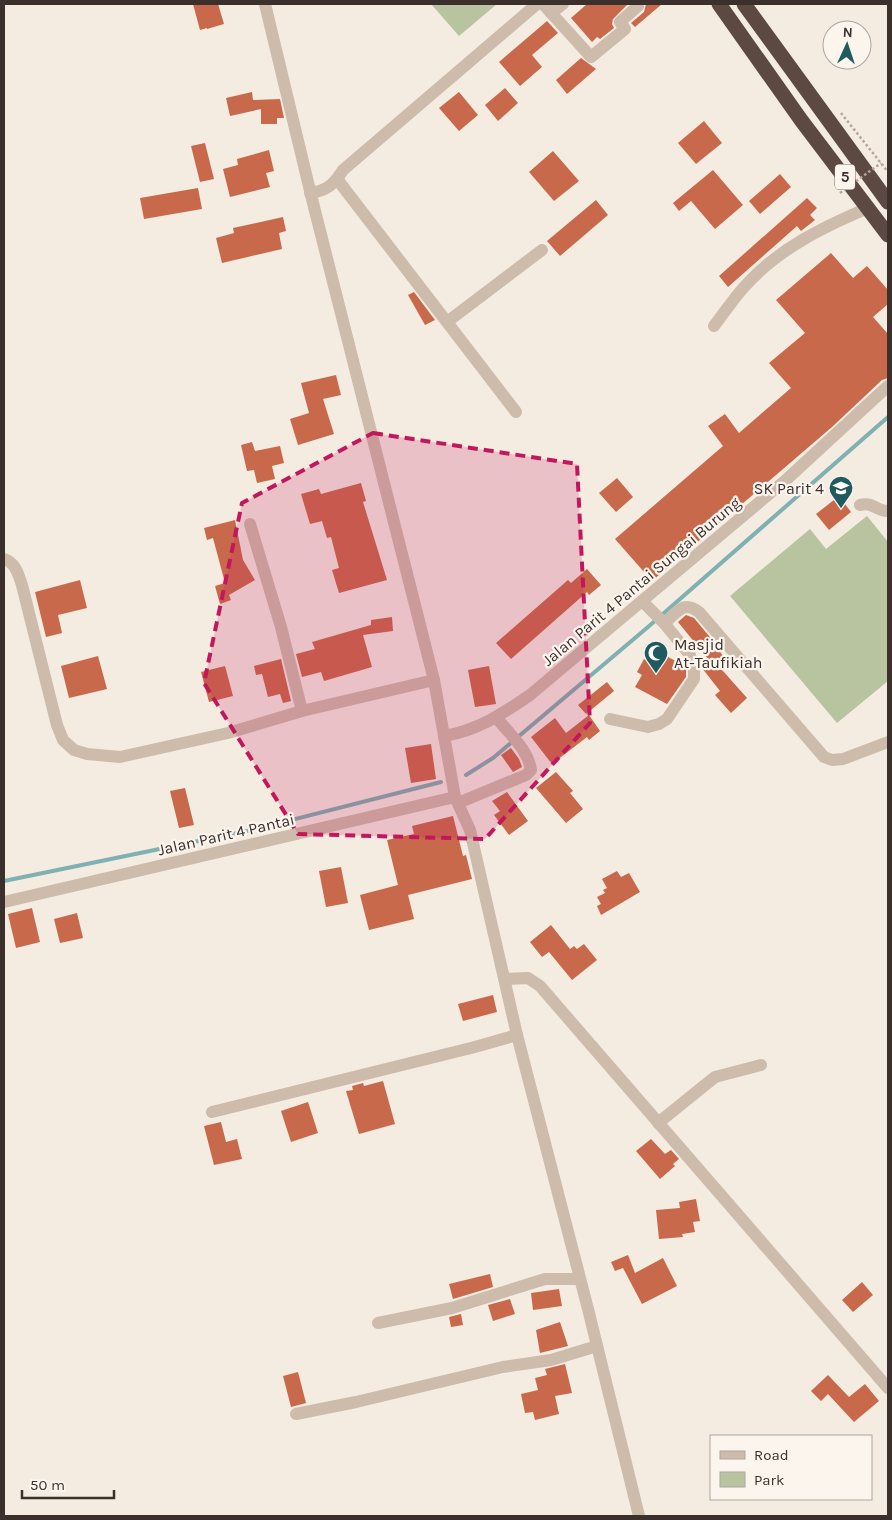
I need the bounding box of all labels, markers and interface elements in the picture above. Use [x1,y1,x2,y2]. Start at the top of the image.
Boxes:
north arrow [822,20,872,70]
text: N [842,24,853,41]
road number: 5 [835,164,855,190]
school or university icon: SK Parit 4 [828,475,854,509]
place label: SK Parit 4 [754,479,824,498]
street label: Jalan Parit 4 Pantai Sungai Burung [538,493,744,670]
place label: Masjid At-Taufikiah [674,635,762,672]
mosque icon: Masjid At-Taufikiah [643,640,669,674]
street label: Jalan Parit 4 Pantai [156,810,296,859]
legend [710,1435,872,1500]
text: Road [754,1446,789,1464]
scale bar [22,1468,115,1500]
text: Park [754,1471,784,1489]
text: 50 m [30,1476,65,1494]

